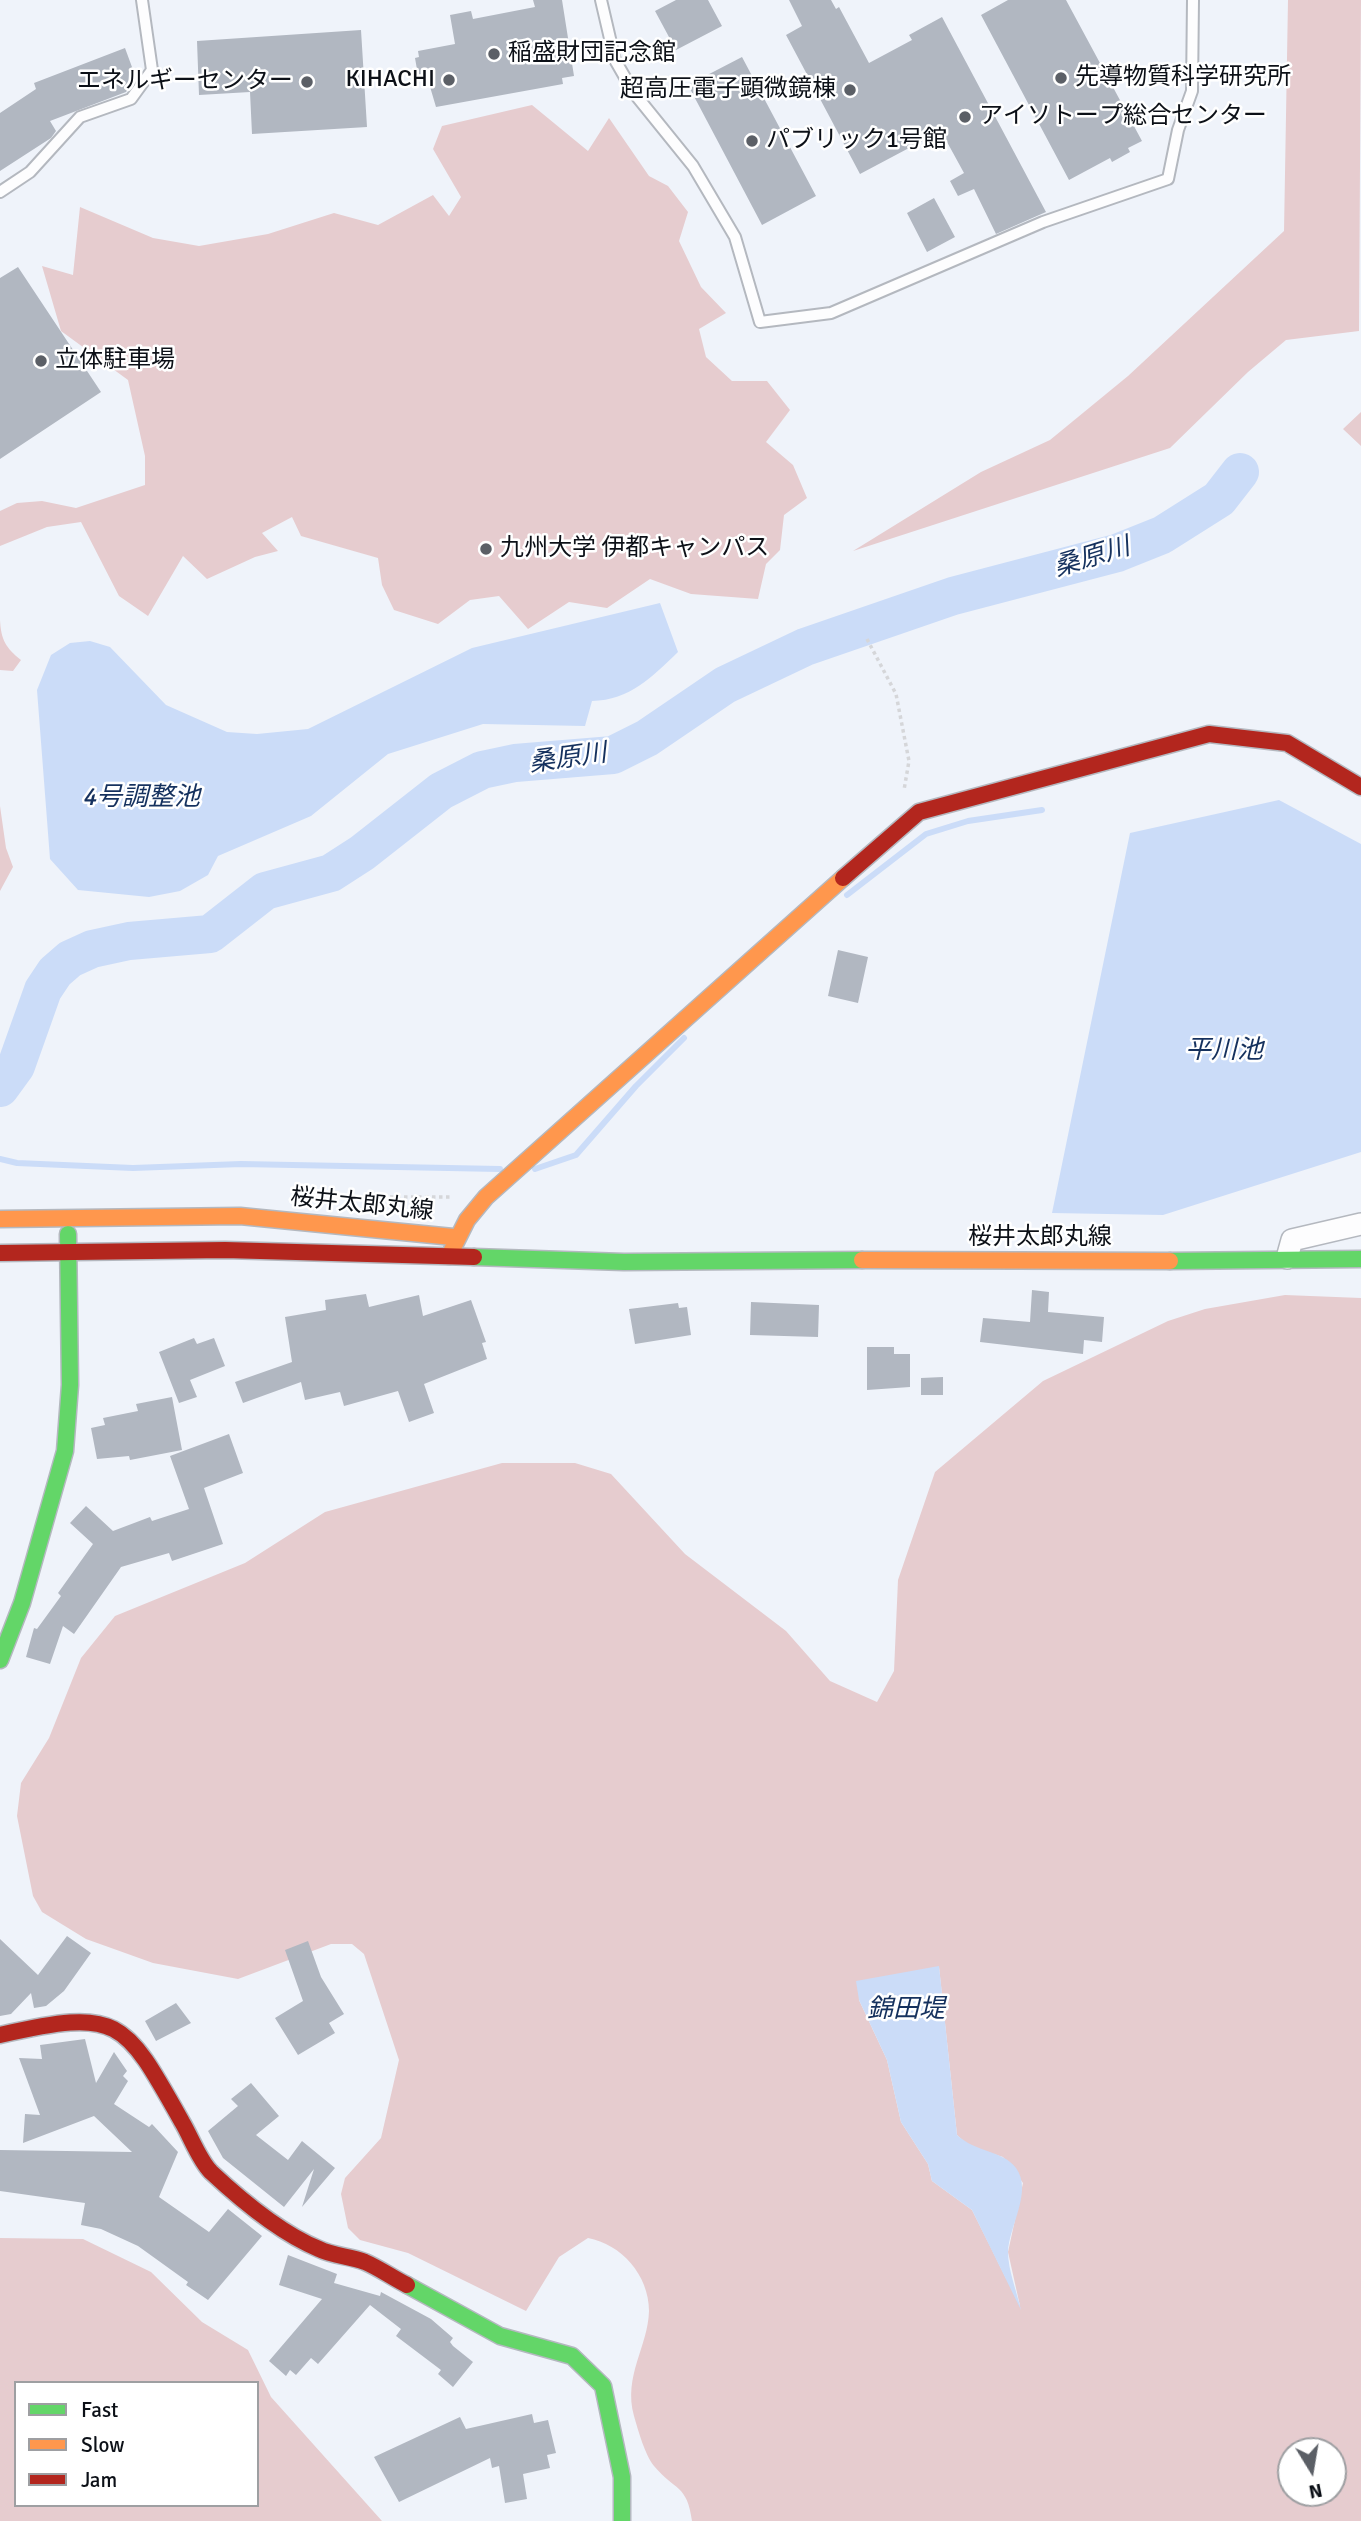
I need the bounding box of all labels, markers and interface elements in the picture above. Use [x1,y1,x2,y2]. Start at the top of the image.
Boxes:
place label: 稲盛財団記念館 [508,40,676,68]
marker: 稲盛財団記念館 [486,46,502,62]
place label: 先導物質科学研究所 [1075,64,1291,92]
place label: KIHACHI [345,66,435,94]
place label: エネルギーセンター [77,68,293,96]
marker: 先導物質科学研究所 [1053,70,1069,86]
marker: KIHACHI [441,72,457,88]
marker: エネルギーセンター [299,74,315,90]
place label: 超高圧電子顕微鏡棟 [620,76,836,104]
marker: 超高圧電子顕微鏡棟 [842,82,858,98]
place label: アイソトープ総合センター [979,103,1267,131]
marker: アイソトープ総合センター [957,109,973,125]
place label: パブリック1号館 [766,127,947,155]
marker: パブリック1号館 [744,133,760,149]
place label: 立体駐車場 [55,347,175,375]
marker: 立体駐車場 [33,353,49,369]
water label: 桑原川 [1050,532,1134,584]
place label: 九州大学 伊都キャンパス [500,535,769,563]
marker: 九州大学 伊都キャンパス [478,541,494,557]
water label: 桑原川 [527,738,609,780]
water label: 4号調整池 [82,782,200,814]
water label: 平川池 [1185,1035,1263,1067]
street label: 桜井太郎丸線 [289,1183,435,1227]
street label: 桜井太郎丸線 [968,1224,1112,1252]
water label: 錦田堤 [867,1994,945,2026]
legend [14,2381,259,2507]
text: Fast [81,2397,118,2423]
text: Slow [81,2432,125,2458]
north arrow [1277,2437,1347,2507]
text: Jam [81,2467,117,2493]
text: N [1307,2478,1324,2504]

